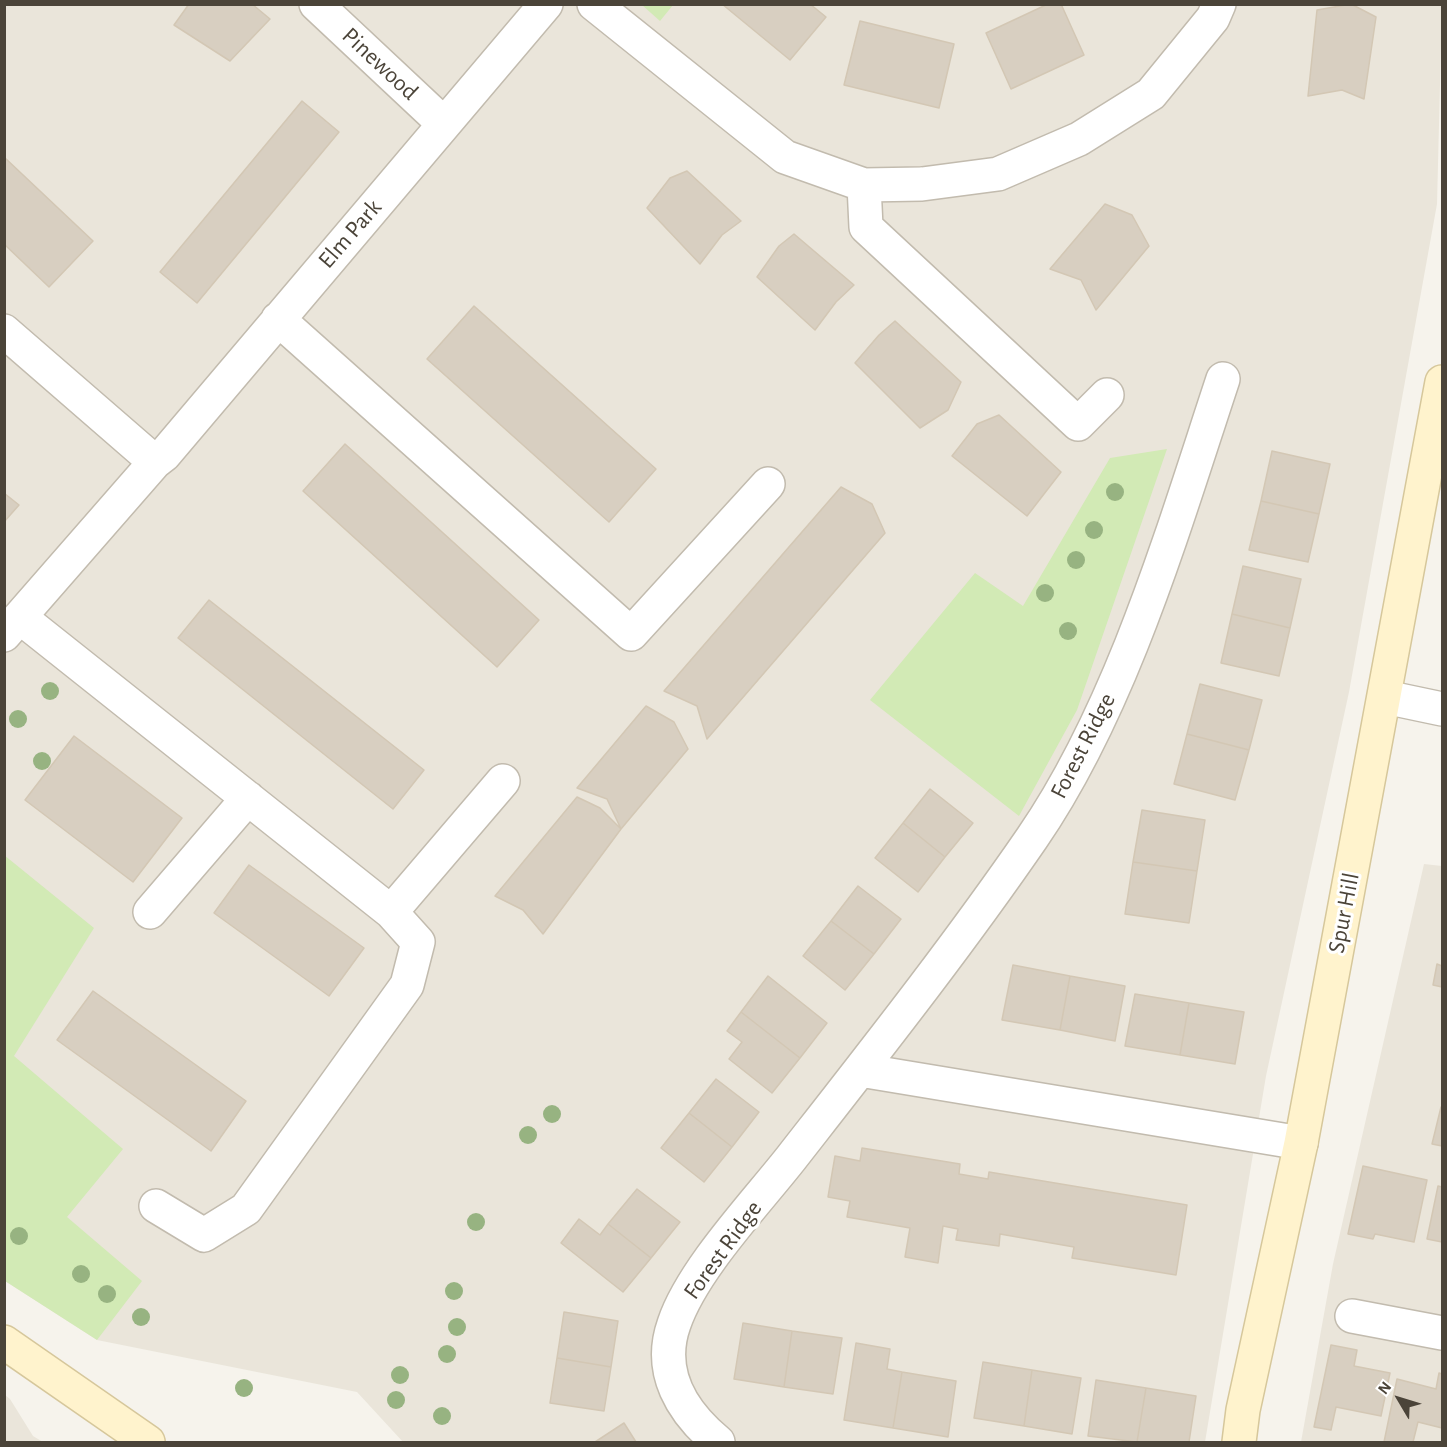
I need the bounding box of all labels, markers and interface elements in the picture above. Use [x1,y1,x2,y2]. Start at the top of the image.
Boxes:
street label: Pinewood [336,22,424,106]
street label: Elm Park [312,194,388,274]
street label: Forest Ridge [1044,688,1122,804]
street label: Spur Hill [1322,870,1366,956]
street label: Forest Ridge [678,1195,768,1305]
north arrow [1369,1369,1429,1429]
text: N [1375,1379,1395,1397]

